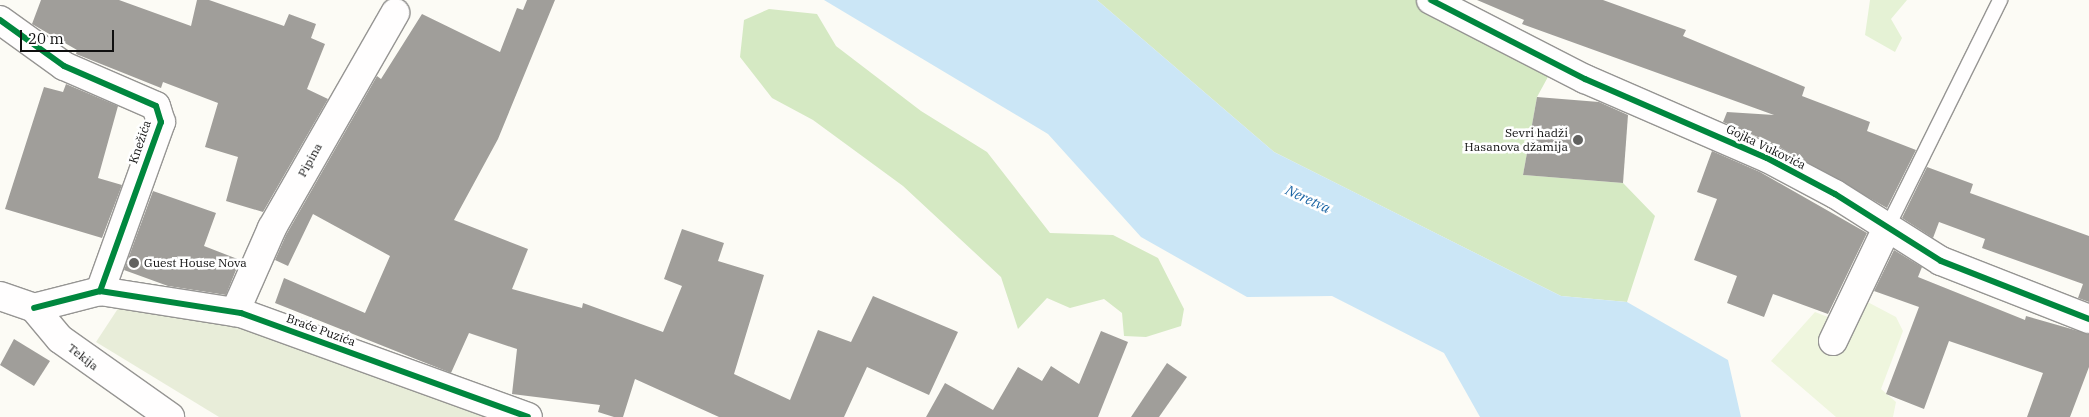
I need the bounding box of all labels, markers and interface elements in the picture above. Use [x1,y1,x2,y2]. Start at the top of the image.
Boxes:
scale bar [22,20,116,52]
text: 20 m [28,29,64,48]
street label: Knežića [126,118,154,166]
street label: Gojka Vukovića [1724,121,1808,173]
place label: Sevri hadži Hasanova džamija [1464,126,1568,154]
marker: Sevri hadži Hasanova džamija [1572,134,1584,146]
street label: Pipina [295,140,325,180]
water label: Neretva [1283,181,1333,217]
place label: Guest House Nova [144,256,247,270]
marker: Guest House Nova [128,257,140,269]
street label: Braće Puzića [284,311,358,349]
street label: Tekija [65,341,101,373]

